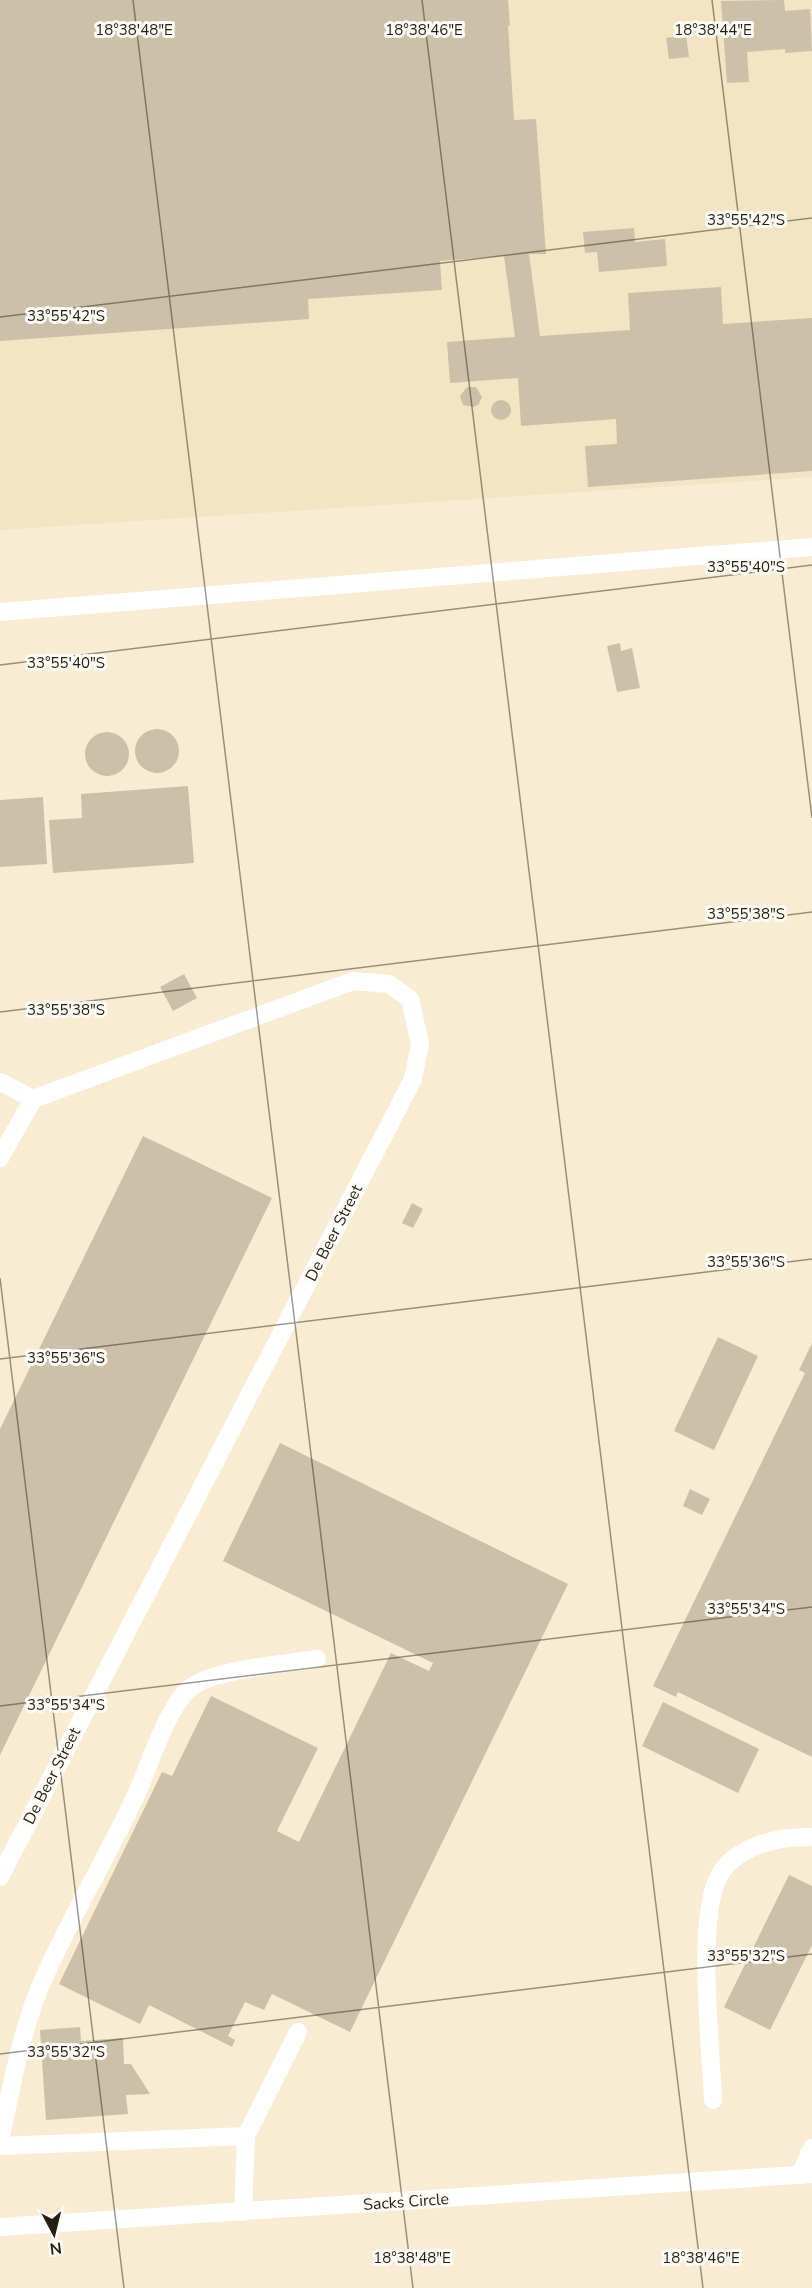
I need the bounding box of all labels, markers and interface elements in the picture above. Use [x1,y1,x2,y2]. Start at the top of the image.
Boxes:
text: 18°38'48"E [95,20,173,40]
text: 18°38'46"E [385,20,463,40]
text: 18°38'44"E [674,20,752,40]
text: 33°55'42"S [707,210,785,230]
text: 33°55'42"S [27,306,105,326]
text: 33°55'40"S [707,557,785,577]
text: 33°55'40"S [27,653,105,673]
text: 33°55'38"S [707,904,785,924]
text: 33°55'38"S [27,1000,105,1020]
street label: De Beer Street [300,1181,368,1285]
text: 33°55'36"S [707,1252,785,1272]
text: 33°55'36"S [27,1348,105,1368]
text: 33°55'34"S [707,1599,785,1619]
text: 33°55'34"S [27,1695,105,1715]
street label: De Beer Street [18,1724,86,1828]
text: 33°55'32"S [707,1946,785,1966]
text: 33°55'32"S [27,2042,105,2062]
street label: Sacks Circle [362,2188,450,2216]
north arrow [24,2204,84,2264]
text: N [48,2236,63,2260]
text: 18°38'48"E [373,2248,451,2268]
text: 18°38'46"E [662,2248,740,2268]

